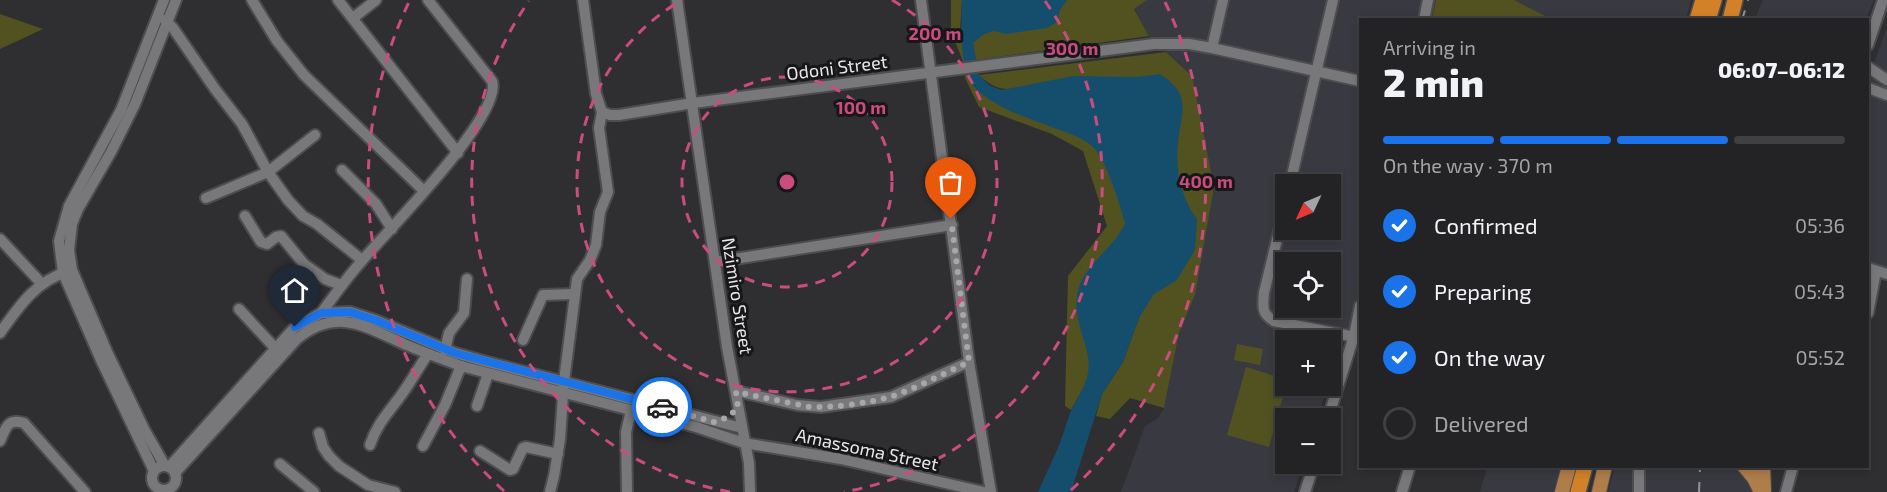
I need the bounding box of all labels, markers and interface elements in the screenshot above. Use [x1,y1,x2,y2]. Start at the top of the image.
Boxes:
text: 200 m [909,22,961,44]
text: Arriving in [1383,35,1476,59]
text: 300 m [1046,37,1098,59]
street label: Odoni Street [785,50,889,84]
text: 06:07–06:12 [1718,56,1845,82]
text: 2 min [1383,58,1484,105]
text: 100 m [836,96,886,118]
text: On the way · 370 m [1383,153,1553,177]
pin [925,157,976,219]
icon: bag [934,166,967,199]
text: 400 m [1179,170,1233,192]
centre of rings [777,172,797,192]
north arrow [1275,174,1341,240]
map controls [1275,174,1341,474]
icon: check [1383,209,1416,242]
text: Confirmed [1434,212,1538,238]
text: 05:36 [1795,213,1845,237]
street label: Nzimiro Street [718,236,758,356]
button: locate [1275,252,1341,318]
pin [269,265,320,327]
icon: home [278,274,311,307]
icon: check [1383,275,1416,308]
text: Preparing [1434,278,1532,304]
text: 05:43 [1794,279,1845,303]
button: + [1275,330,1341,396]
icon: check [1383,341,1416,374]
text: On the way [1434,344,1545,370]
text: 05:52 [1796,345,1845,369]
courier [632,377,692,437]
icon: car [646,391,679,424]
button: − [1275,408,1341,474]
text: Delivered [1434,410,1529,436]
street label: Amassoma Street [794,423,941,475]

